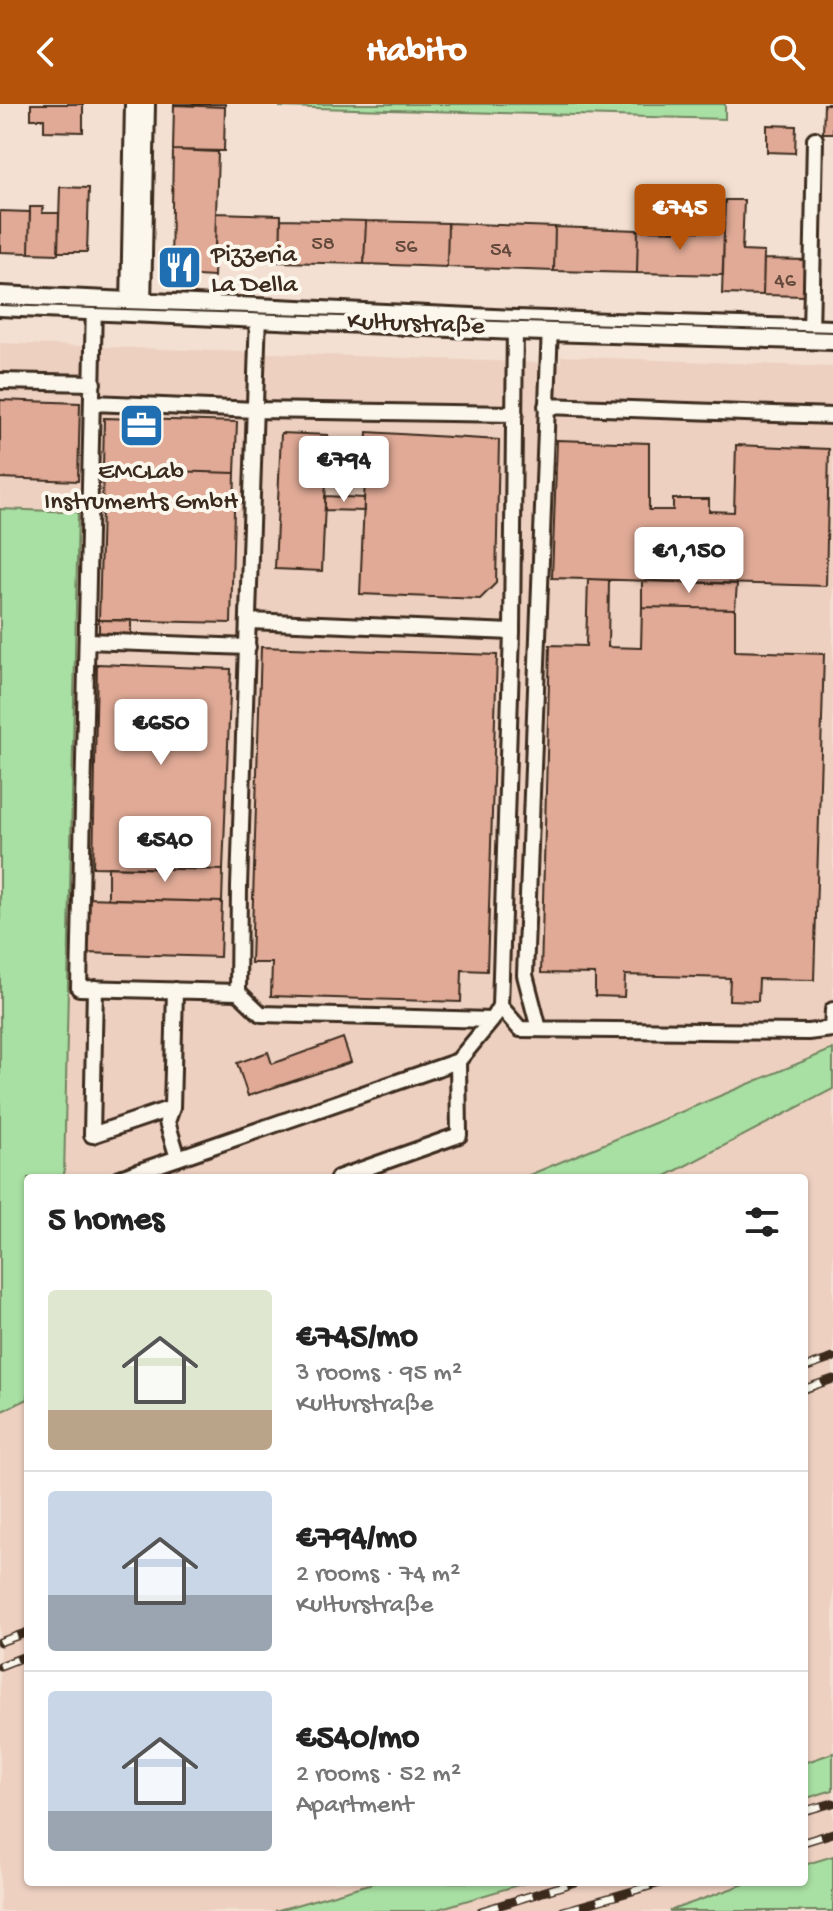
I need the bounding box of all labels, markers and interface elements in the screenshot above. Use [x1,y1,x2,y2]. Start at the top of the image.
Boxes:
icon: back [24,30,68,74]
icon: search [765,30,809,74]
text: Habito [366,31,467,74]
pin: €745 [633,184,727,252]
text: €745 [653,194,707,225]
house number: 58 [311,232,335,258]
house number: 56 [395,235,418,261]
house number: 54 [490,238,513,264]
place label: Pizzeria La Della [210,241,299,302]
restaurant icon: Pizzeria La Della [156,243,204,291]
house number: 46 [774,269,797,295]
street label: Kulturstraße [347,308,486,343]
office icon: EMCLab Instruments GmbH [117,402,165,450]
pin: €794 [297,436,391,504]
text: €794 [317,446,371,477]
place label: EMCLab Instruments GmbH [44,458,238,519]
pin: €1,150 [624,527,754,595]
text: €1,150 [652,537,726,568]
pin: €650 [114,699,208,767]
text: €650 [132,709,190,740]
pin: €540 [118,816,212,884]
text: €540 [137,826,193,857]
icon: filters [740,1200,784,1244]
text: 5 homes [48,1202,164,1242]
text: €745/mo [296,1319,418,1359]
icon: home [112,1322,208,1418]
text: 3 rooms · 95 m² [296,1359,462,1390]
text: Kulturstraße [296,1390,433,1421]
text: €794/mo [296,1520,417,1560]
icon: home [112,1523,208,1619]
text: 2 rooms · 74 m² [296,1560,460,1591]
text: Kulturstraße [296,1591,433,1622]
text: €540/mo [296,1720,419,1760]
icon: home [112,1723,208,1819]
text: 2 rooms · 52 m² [296,1760,461,1791]
text: Apartment [296,1791,413,1822]

